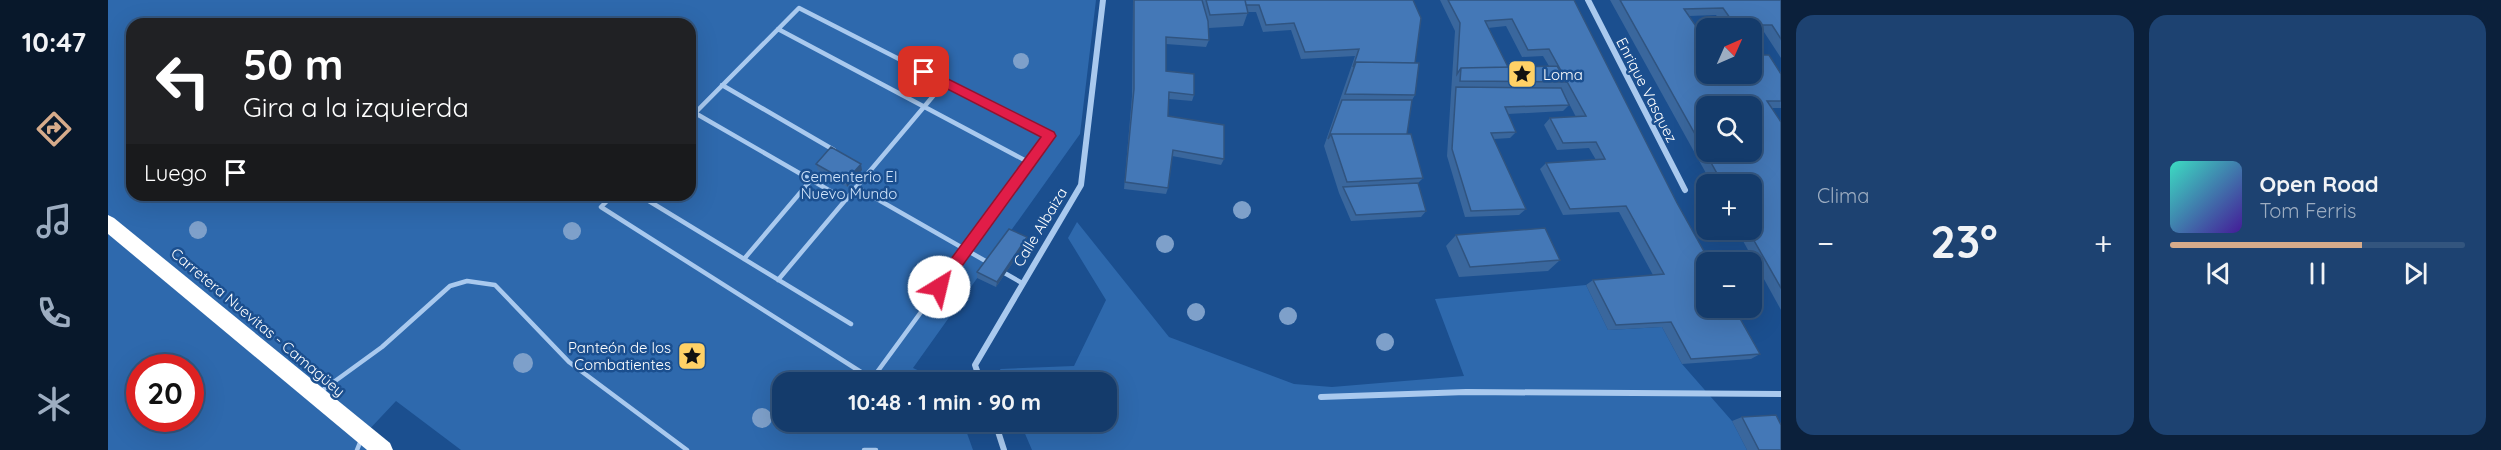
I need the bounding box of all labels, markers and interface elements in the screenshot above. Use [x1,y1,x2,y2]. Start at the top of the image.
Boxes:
north arrow [1696,18,1762,84]
map controls [1696,18,1762,318]
text: 10:47 [22,25,86,59]
street label: Enrique Vasquez [1612,34,1682,146]
text: 50 m [243,38,343,91]
icon: left [144,42,222,120]
pin [898,46,949,97]
icon: arrive [907,55,940,88]
place icon: Loma [1506,58,1538,90]
place label: Loma [1543,65,1583,84]
text: Gira a la izquierda [243,90,469,124]
button: search [1696,96,1762,162]
icon: directions [33,108,75,150]
icon: arrive [219,156,252,189]
text: Luego [144,159,207,187]
park label: Cementerio El Nuevo Mundo [801,167,897,203]
text: Open Road [2260,170,2379,198]
button: + [1696,174,1762,240]
text: Clima [1817,183,1869,208]
street label: Calle Albaiza [1009,184,1071,270]
text: Tom Ferris [2260,198,2356,223]
icon: music [33,200,75,242]
text: 23° [1930,213,1998,269]
text: − [1817,222,1834,263]
text: + [2094,222,2113,263]
street label: Carretera Nuevitas - Camagüey [167,244,349,400]
button: − [1696,252,1762,318]
position arrow [907,255,971,319]
icon: previous [2202,257,2235,290]
icon: pause [2301,257,2334,290]
icon: next [2399,257,2432,290]
icon: phone [33,292,75,334]
place label: Panteón de los Combatientes [568,338,671,374]
place icon: Panteón de los Combatientes [676,340,708,372]
speed limit sign: 20 [126,354,204,432]
icon: climate [33,383,75,425]
text: 10:48 · 1 min · 90 m [848,388,1041,416]

